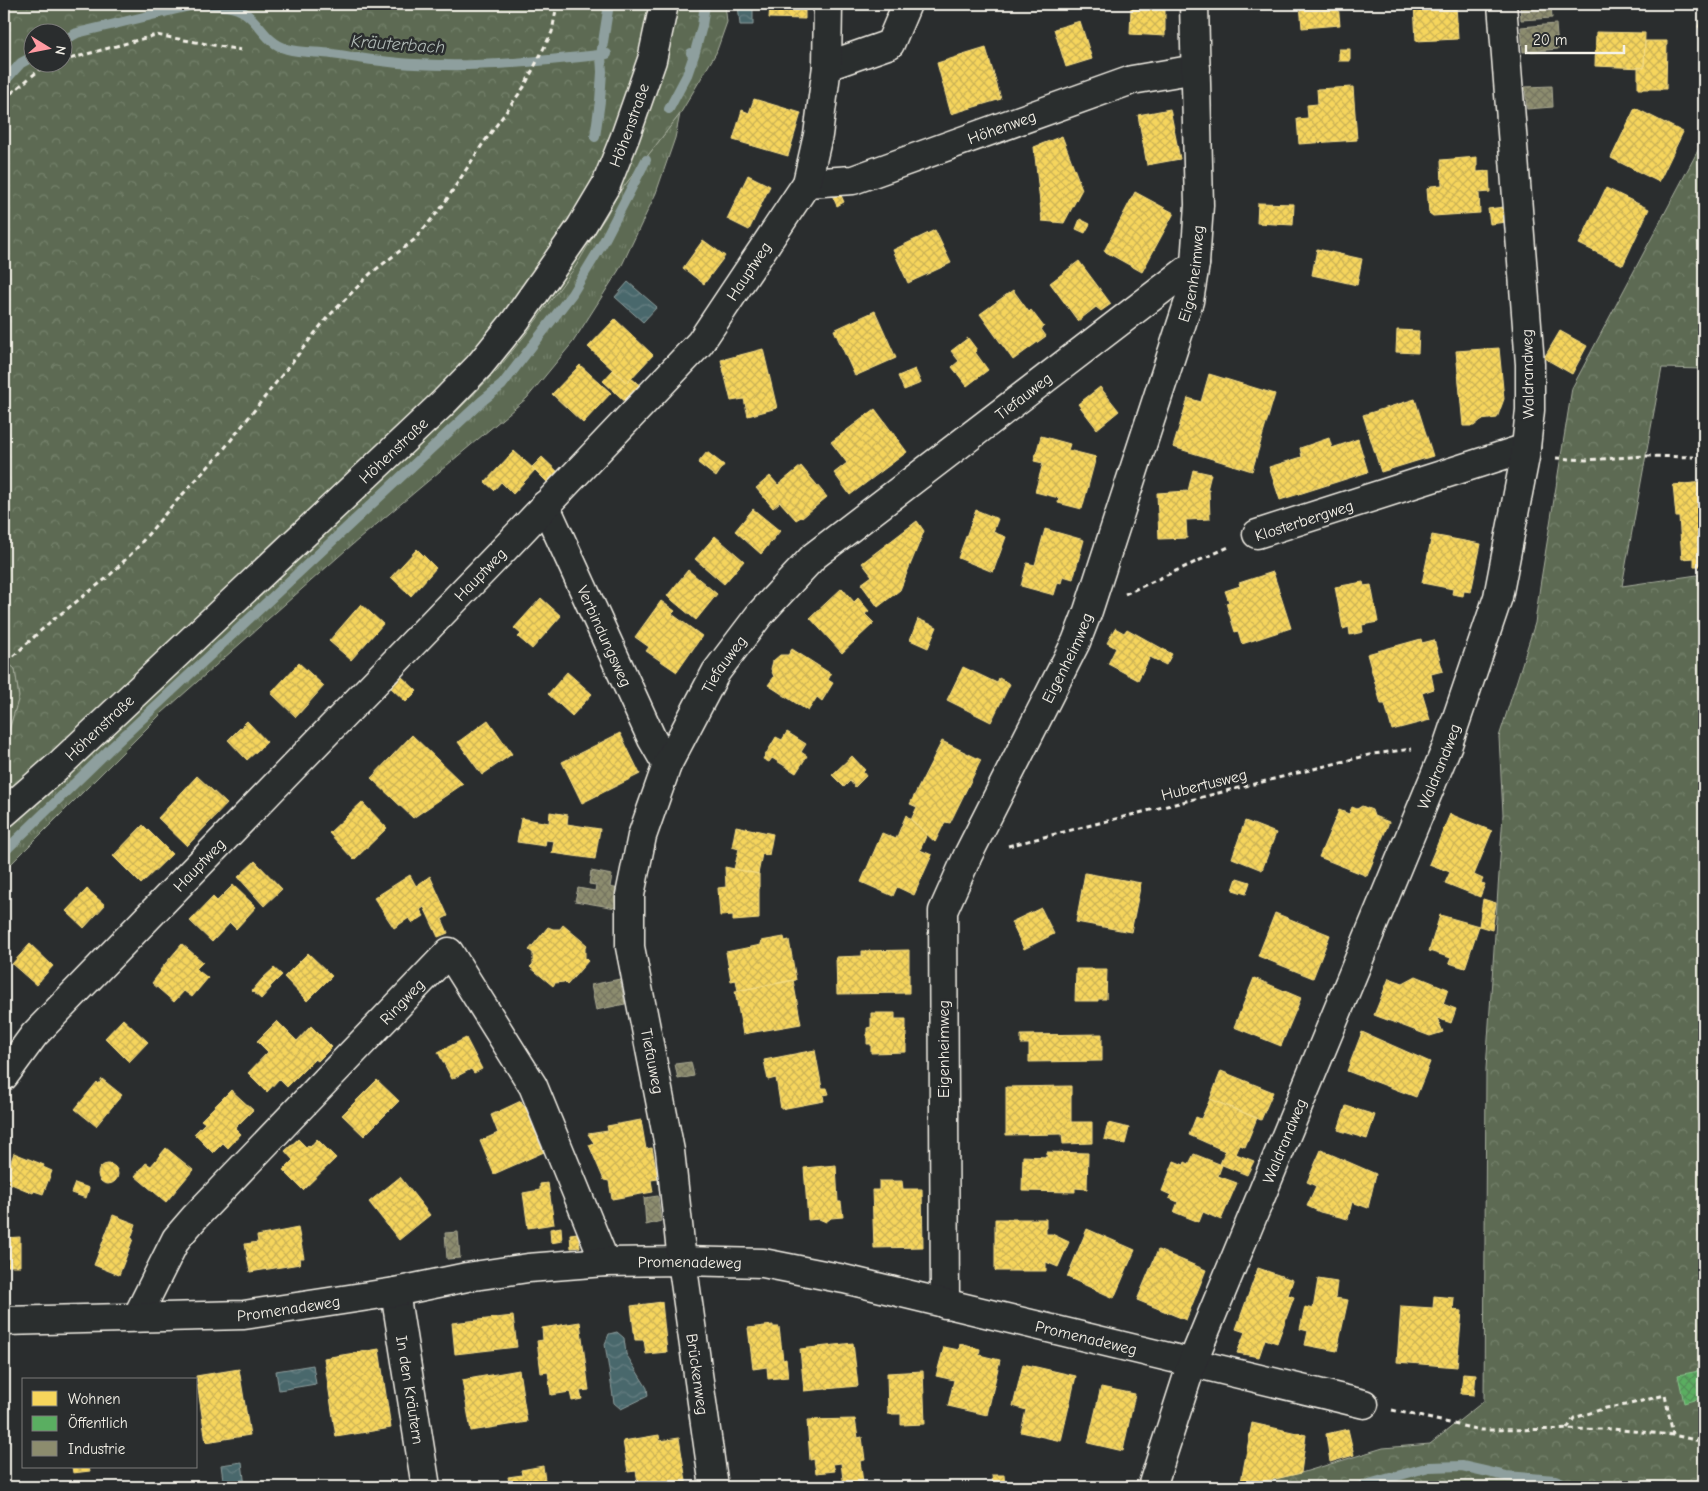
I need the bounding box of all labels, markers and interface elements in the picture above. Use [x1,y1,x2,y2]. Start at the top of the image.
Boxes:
north arrow [22,22,72,72]
scale bar [1526,22,1623,54]
water label: Kräuterbach [350,31,446,58]
text: 20 m [1533,31,1567,49]
text: N [51,44,69,56]
street label: Höhenstraße [606,81,653,170]
street label: Höhenweg [965,107,1039,148]
street label: Eigenheimweg [1175,224,1208,324]
street label: Hauptweg [723,239,775,304]
street label: Waldrandweg [1518,329,1538,419]
street label: Tiefauweg [992,369,1056,424]
street label: Höhenstraße [356,414,432,487]
street label: Klosterbergweg [1253,497,1356,545]
street label: Hauptweg [451,545,510,605]
street label: Verbindungsweg [573,583,635,690]
street label: Eigenheimweg [1039,610,1096,706]
street label: Tiefauweg [698,632,750,697]
street label: Höhenstraße [62,691,138,765]
street label: Waldrandweg [1414,721,1464,812]
street label: Hubertusweg [1159,766,1249,804]
street label: Hauptweg [170,835,229,895]
street label: Ringweg [376,975,428,1029]
street label: Eigenheimweg [935,1000,953,1098]
street label: Tiefauweg [637,1027,667,1095]
street label: Waldrandweg [1259,1096,1311,1186]
street label: Promenadeweg [638,1253,742,1272]
street label: Promenadeweg [237,1292,341,1325]
street label: Promenadeweg [1033,1317,1139,1359]
street label: Brückenweg [682,1332,712,1416]
street label: In den Kräutern [392,1334,427,1446]
legend [22,1378,198,1468]
text: Wohnen [68,1390,121,1408]
text: Öffentlich [68,1414,128,1432]
text: Industrie [68,1440,126,1458]

